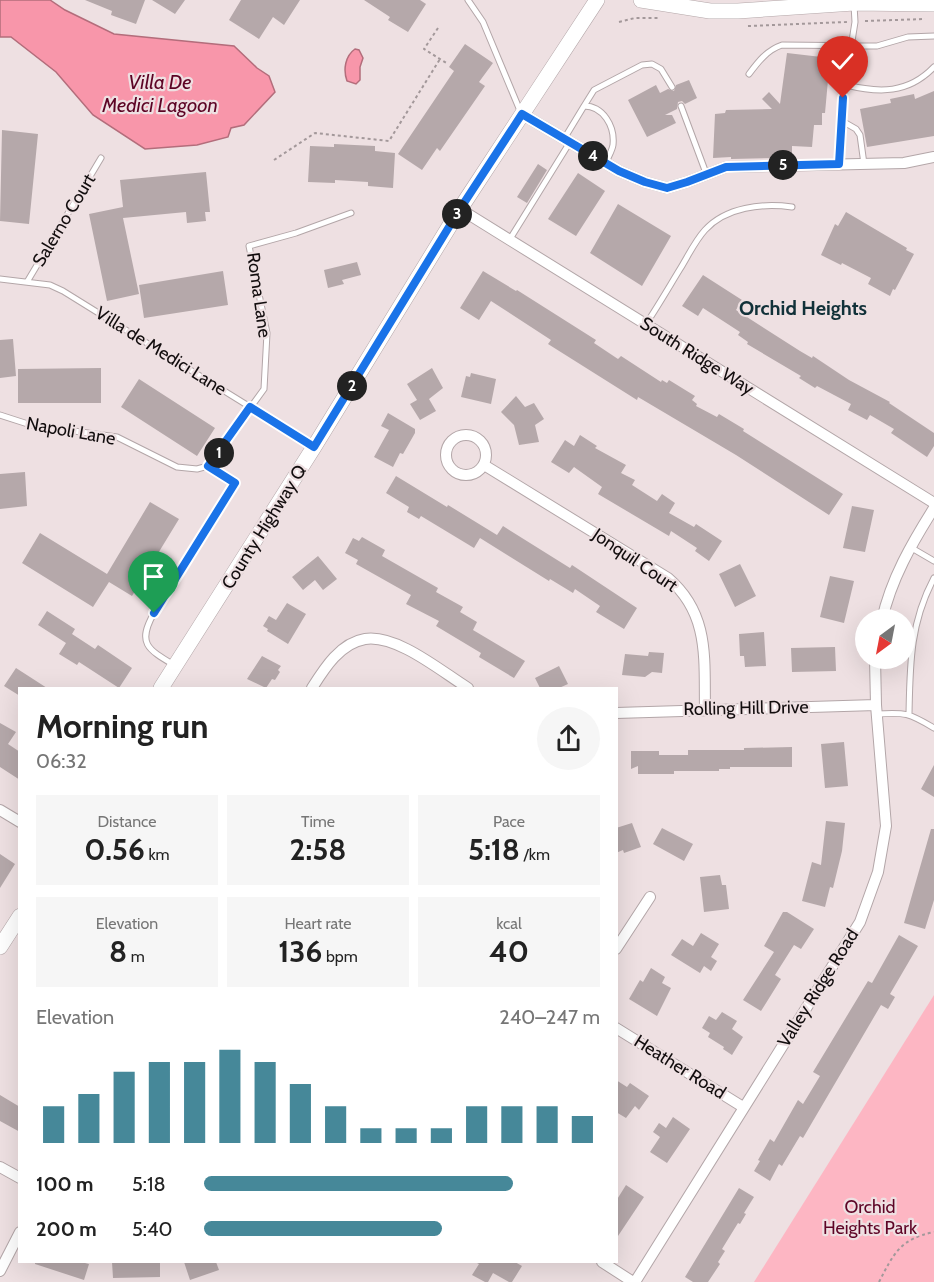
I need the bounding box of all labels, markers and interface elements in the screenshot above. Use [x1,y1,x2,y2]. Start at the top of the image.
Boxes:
pin [817,36,868,98]
icon: check [826,45,859,78]
water label: Villa De Medici Lagoon [101,70,218,117]
pin: 4 [578,141,608,171]
text: 4 [588,146,598,165]
pin: 5 [768,150,798,180]
text: 5 [779,155,787,174]
street label: Salerno Court [28,170,100,270]
pin: 3 [442,199,472,229]
text: 3 [453,204,461,223]
street label: Roma Lane [242,251,276,339]
district label: Orchid Heights [739,296,867,320]
street label: Villa de Medici Lane [91,302,231,400]
street label: South Ridge Way [636,312,758,400]
pin: 2 [337,371,367,401]
text: 2 [348,376,356,395]
street label: Napoli Lane [25,412,117,450]
pin: 1 [204,438,234,468]
text: 1 [216,443,222,462]
street label: County Highway Q [217,461,311,593]
street label: Jonquil Court [587,523,682,596]
pin [128,551,179,613]
icon: arrive [137,560,170,593]
north arrow [855,609,915,669]
map controls [855,609,915,669]
street label: Rolling Hill Drive [683,696,809,720]
text: Morning run [36,706,208,746]
button: share [537,707,600,770]
text: 06:32 [36,749,87,773]
text: Distance [98,812,156,831]
text: Time [301,812,335,831]
text: Pace [493,812,525,831]
text: 0.56 [84,831,145,868]
text: 2:58 [290,831,346,868]
text: 5:18 [468,831,520,868]
text: km [145,845,170,864]
text: /km [520,845,550,864]
text: Elevation [96,914,158,933]
text: Heart rate [285,914,351,933]
text: kcal [496,914,522,933]
street label: Valley Ridge Road [773,925,863,1051]
text: 8 [109,933,127,970]
text: 136 [278,933,322,970]
text: 40 [489,933,529,970]
text: m [127,947,145,966]
text: bpm [322,947,358,966]
text: Elevation [36,1005,114,1029]
text: 240–247 m [499,1005,600,1029]
street label: Heather Road [630,1030,730,1104]
text: 100 m [36,1172,94,1196]
text: 5:18 [132,1172,166,1196]
park label: Orchid Heights Park [823,1196,918,1239]
text: 200 m [36,1217,97,1241]
text: 5:40 [132,1217,173,1241]

